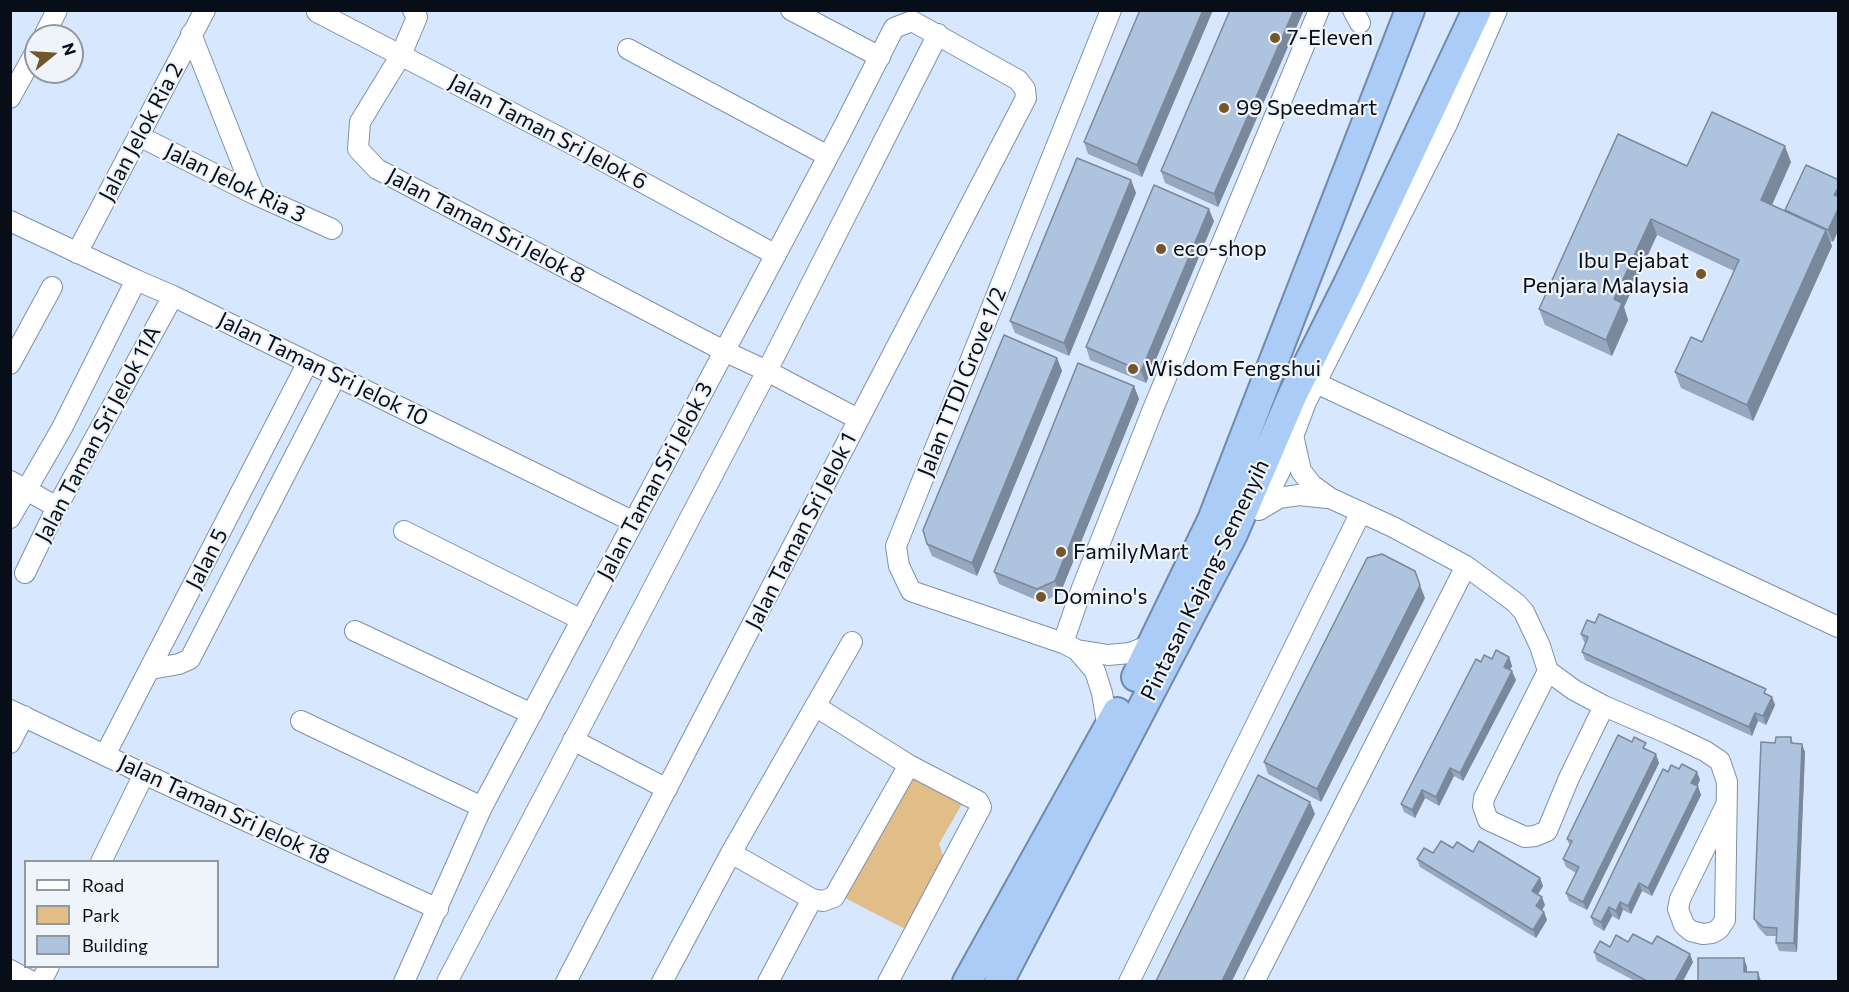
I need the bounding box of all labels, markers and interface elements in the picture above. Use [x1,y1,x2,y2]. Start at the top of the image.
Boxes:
north arrow [24,24,84,84]
place label: 7-Eleven [1287,25,1373,51]
marker: 7-Eleven [1268,31,1282,45]
text: N [59,40,81,58]
street label: Jalan Jelok Ria 2 [93,58,189,206]
street label: Jalan Taman Sri Jelok 6 [444,69,652,195]
place label: 99 Speedmart [1236,95,1377,121]
marker: 99 Speedmart [1217,101,1231,115]
street label: Jalan Jelok Ria 3 [160,138,310,228]
street label: Jalan Taman Sri Jelok 8 [382,163,590,289]
place label: eco-shop [1173,236,1267,262]
marker: eco-shop [1154,242,1168,256]
place label: Ibu Pejabat Penjara Malaysia [1522,248,1689,300]
marker: Ibu Pejabat Penjara Malaysia [1694,267,1708,281]
street label: Jalan TTDI Grove 1/2 [912,283,1012,481]
street label: Jalan Taman Sri Jelok 10 [213,306,433,432]
street label: Jalan Taman Sri Jelok 11A [30,321,166,547]
place label: Wisdom Fengshui [1145,356,1321,382]
marker: Wisdom Fengshui [1126,362,1140,376]
street label: Jalan Taman Sri Jelok 3 [592,378,718,584]
street label: Jalan Taman Sri Jelok 1 [740,428,862,634]
street label: Pintasan Kajang-Semenyih [1135,455,1275,705]
street label: Jalan 5 [181,524,233,594]
place label: FamilyMart [1073,539,1189,565]
marker: FamilyMart [1054,545,1068,559]
place label: Domino's [1053,584,1147,610]
marker: Domino's [1034,590,1048,604]
street label: Jalan Taman Sri Jelok 18 [114,749,334,871]
legend [24,860,219,968]
text: Road [82,874,124,896]
text: Park [82,904,120,926]
text: Building [82,934,148,956]

